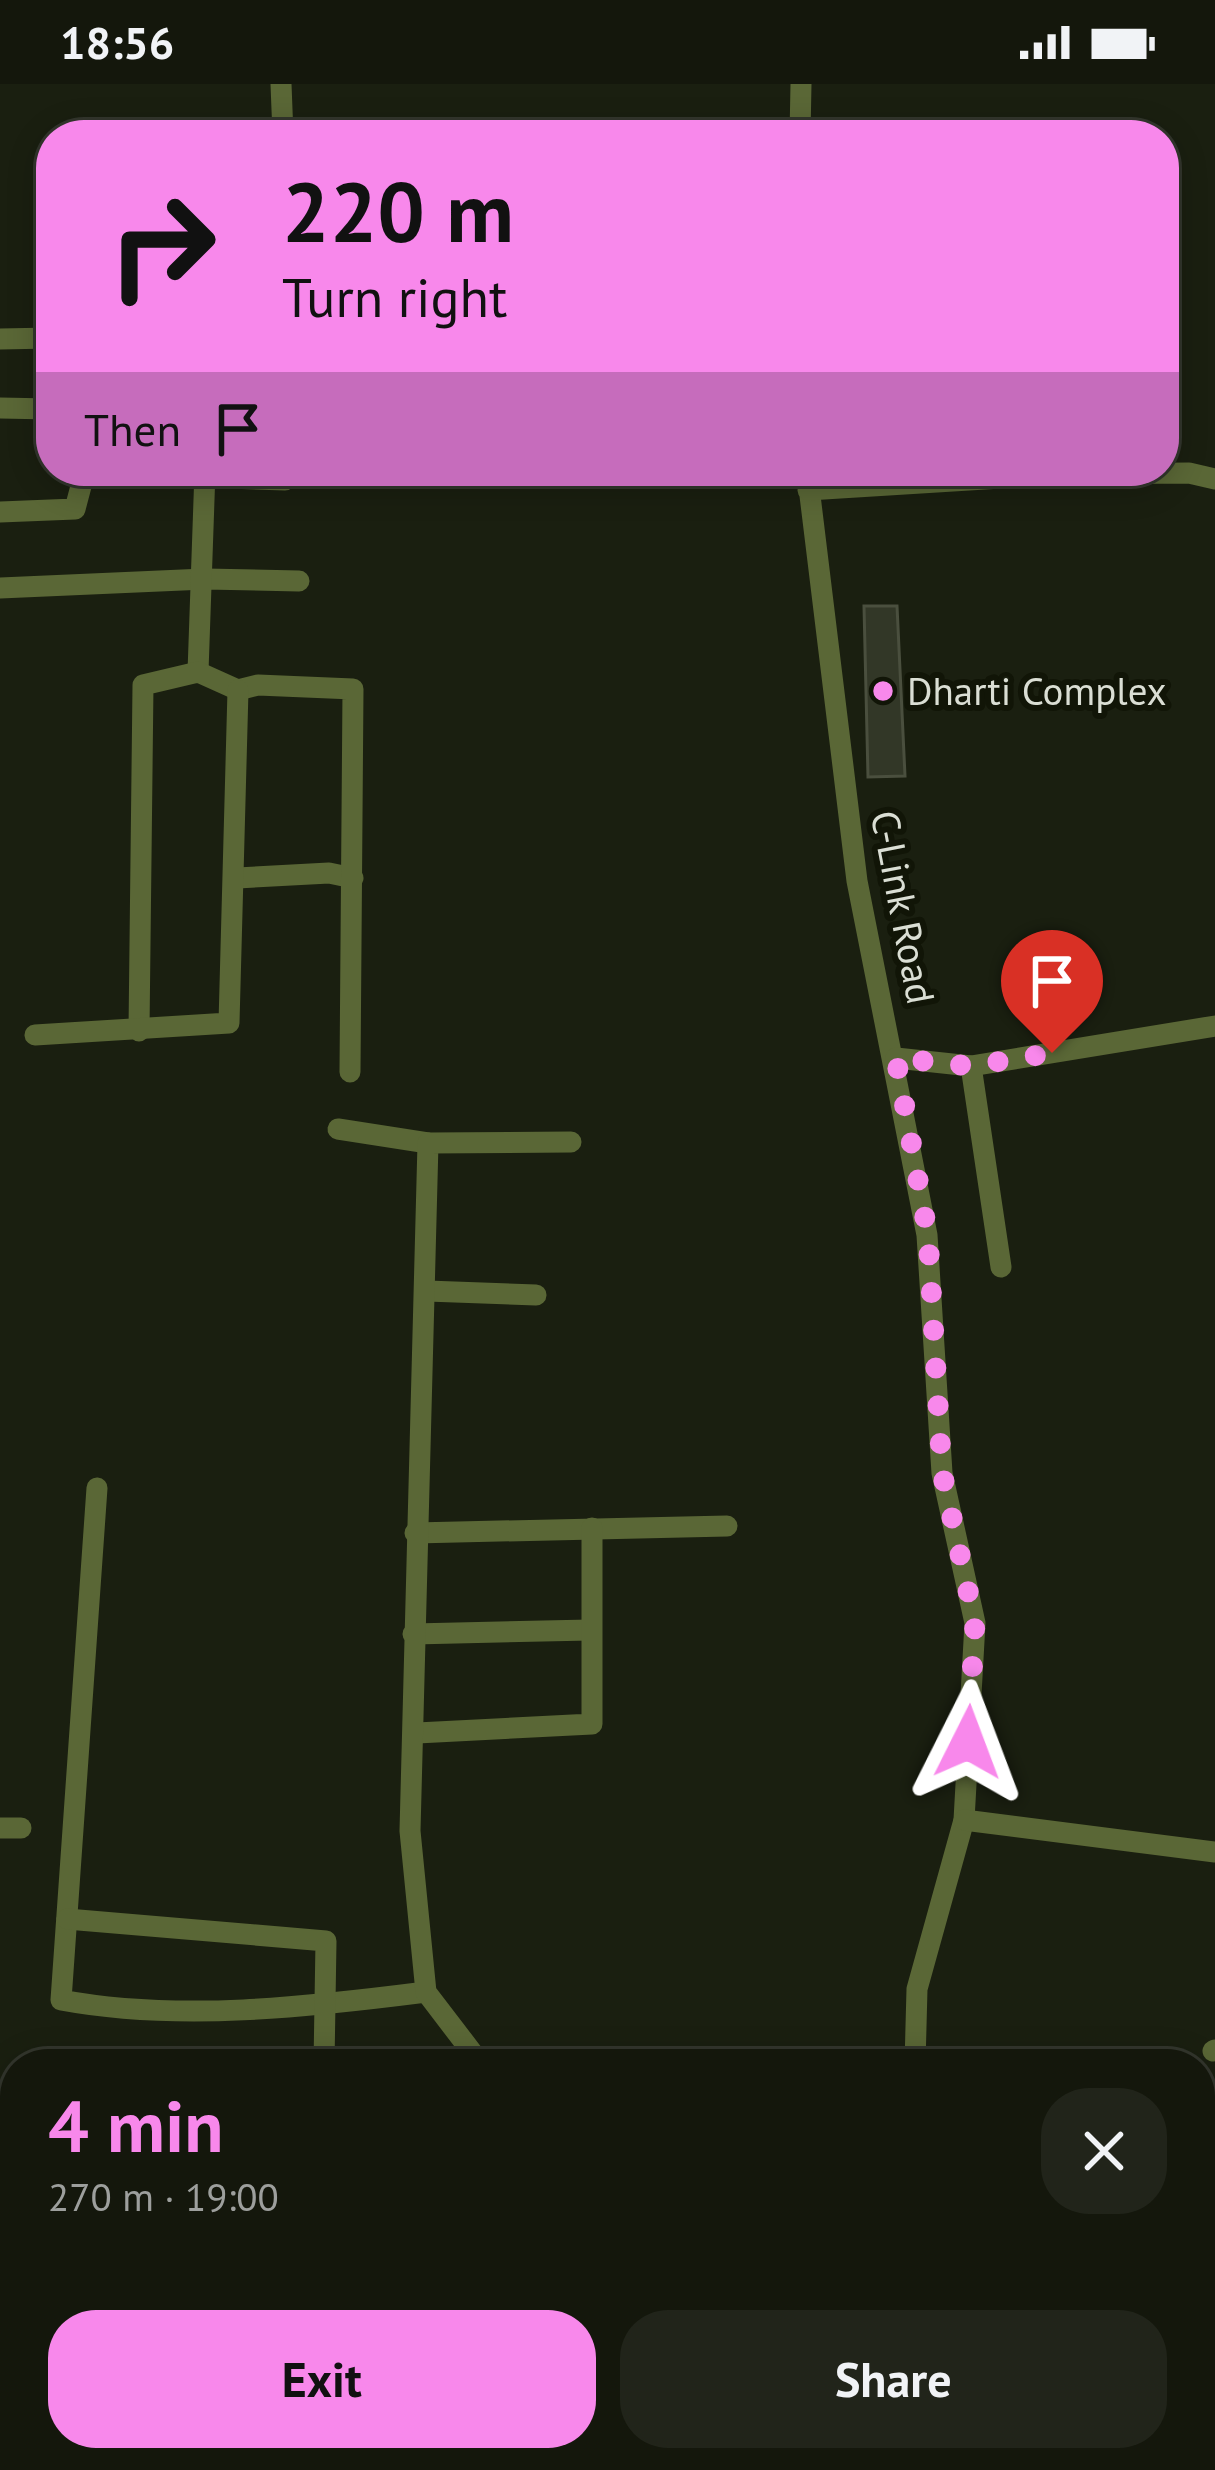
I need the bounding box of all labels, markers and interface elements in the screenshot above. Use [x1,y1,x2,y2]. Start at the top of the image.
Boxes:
text: 18:56 [60,13,174,71]
text: 220 m [282,156,514,265]
icon: right [84,168,240,324]
text: Turn right [282,262,507,332]
icon: arrive [205,396,271,462]
text: Then [84,400,181,458]
place label: Dharti Complex [907,665,1167,716]
marker: Dharti Complex [870,678,896,704]
street label: C-Link Road [860,806,947,1008]
pin [1001,930,1103,1053]
icon: arrive [1019,948,1085,1014]
position arrow [905,1679,1031,1805]
text: 4 min [48,2079,224,2172]
button: close [1041,2088,1167,2214]
text: 270 m · 19:00 [48,2171,279,2222]
button: Exit [48,2310,596,2448]
button: Share [620,2310,1167,2448]

